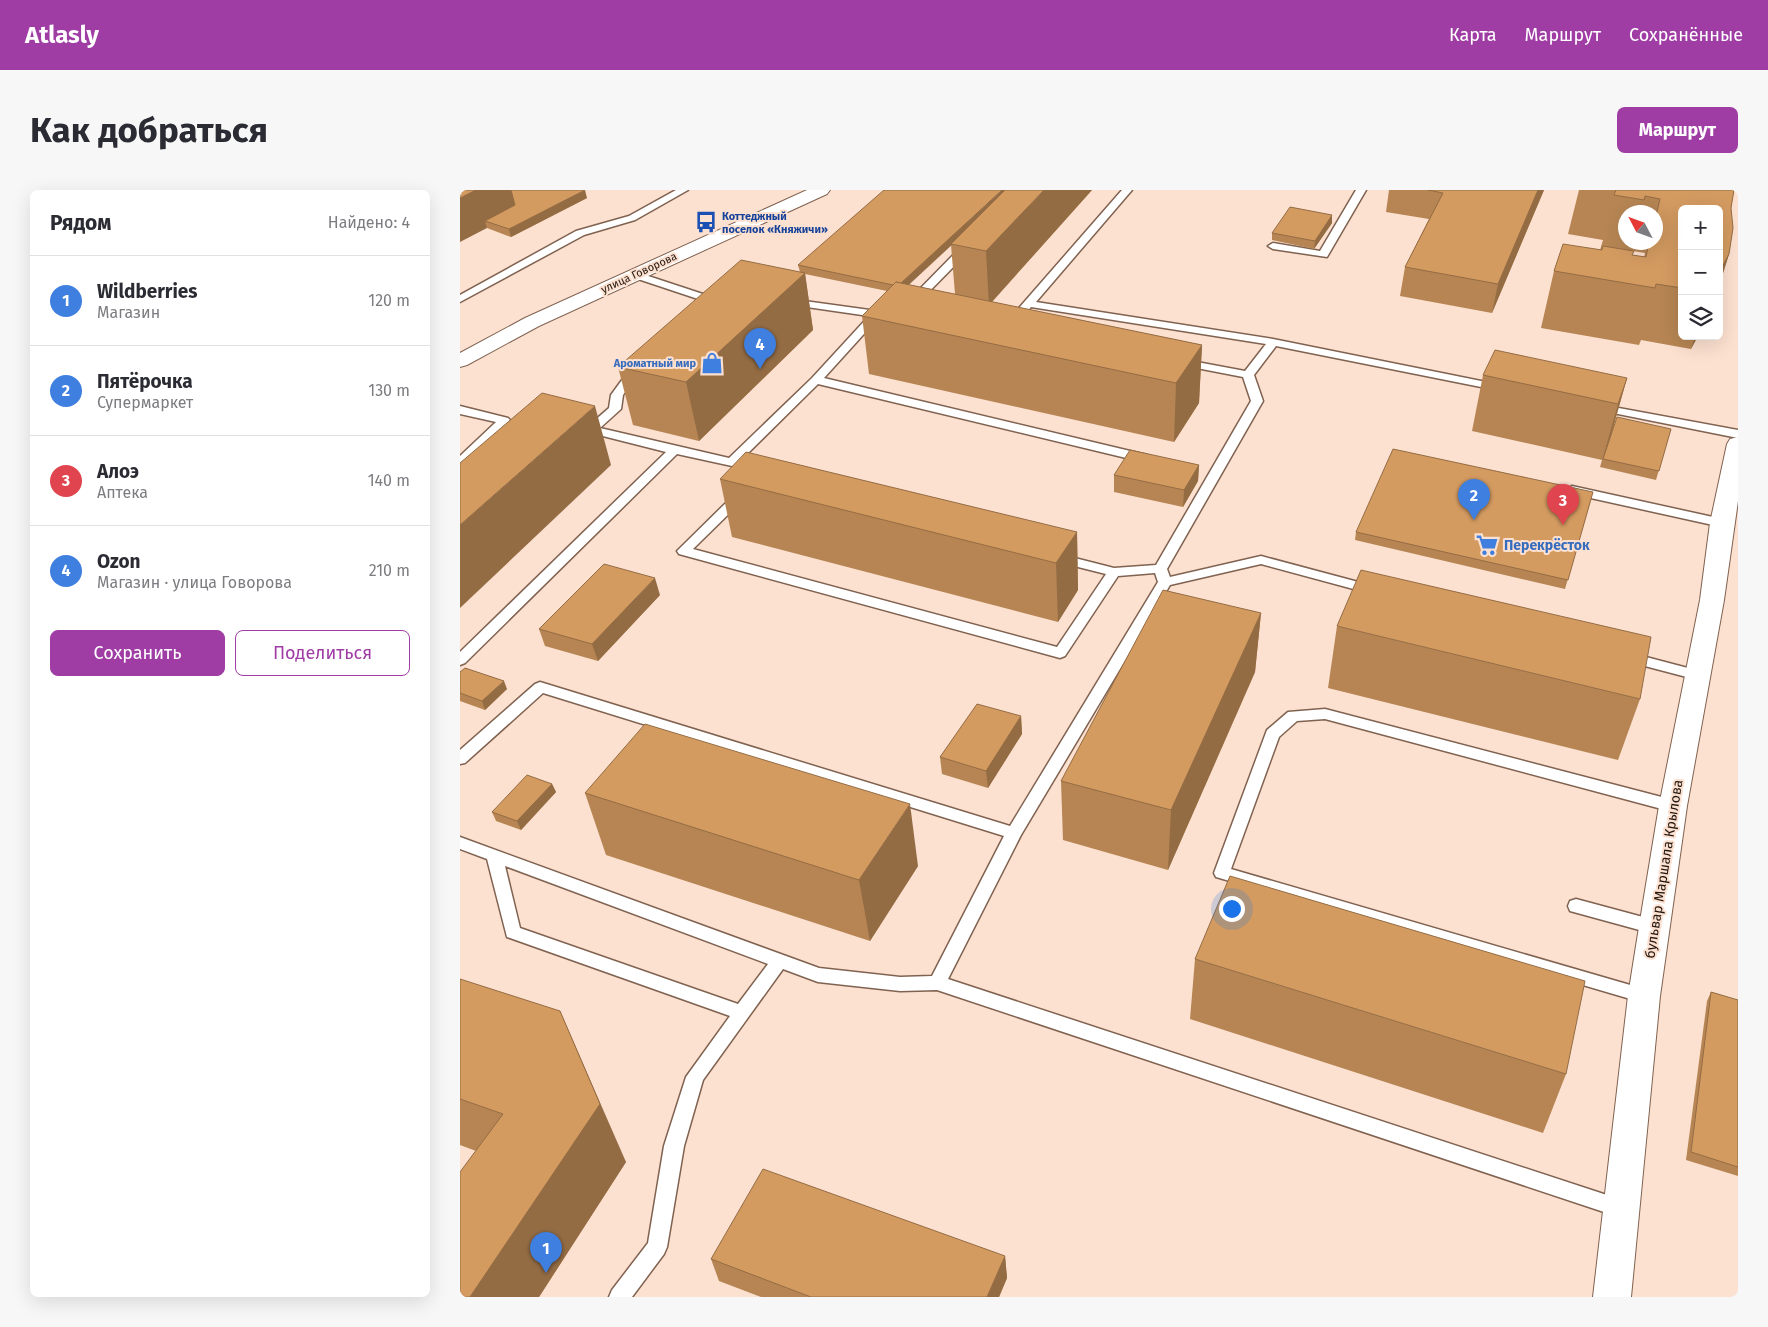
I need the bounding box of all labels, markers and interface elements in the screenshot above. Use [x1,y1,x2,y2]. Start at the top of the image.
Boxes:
text: Atlasly [25,21,99,49]
text: Карта [1449,24,1497,46]
text: Маршрут [1525,24,1601,46]
text: Сохранённые [1629,24,1743,46]
button: Маршрут [1617,107,1738,153]
text: Как добраться [30,109,268,151]
north arrow [1618,205,1663,250]
map controls [1678,205,1723,340]
button: + [1678,205,1723,250]
bus stop icon: Коттеджный поселок «Княжичи» [693,209,719,235]
text: Рядом [50,210,111,236]
place label: Коттеджный поселок «Княжичи» [722,210,828,236]
text: Найдено: 4 [328,213,410,232]
street label: улица Говорова [599,250,679,296]
button: − [1678,250,1723,295]
text: Wildberries [97,280,198,303]
text: 1 [62,291,70,310]
text: 120 m [368,291,410,310]
button: layers [1678,295,1723,340]
text: Магазин [97,303,160,322]
pin: 4 [744,328,776,369]
shop icon: Ароматный мир [699,350,725,376]
place label: Ароматный мир [613,357,696,370]
text: Пятёрочка [97,370,193,393]
text: 2 [62,381,70,400]
text: 130 m [368,381,410,400]
text: Супермаркет [97,393,193,412]
text: Алоэ [97,460,139,483]
text: 3 [62,471,70,490]
text: 140 m [368,471,410,490]
pin: 2 [1458,479,1490,520]
text: Аптека [97,483,148,502]
pin: 3 [1547,484,1579,525]
supermarket icon: Перекрёсток [1474,532,1500,558]
place label: Перекрёсток [1504,537,1590,554]
text: Ozon [97,550,141,573]
text: 4 [61,561,71,580]
text: 210 m [369,561,410,580]
text: Магазин · улица Говорова [97,573,292,592]
button: Сохранить [50,630,225,676]
button: Поделиться [235,630,410,676]
street label: бульвар Маршала Крылова [1641,778,1687,960]
your location [1219,896,1245,922]
pin: 1 [530,1232,562,1273]

